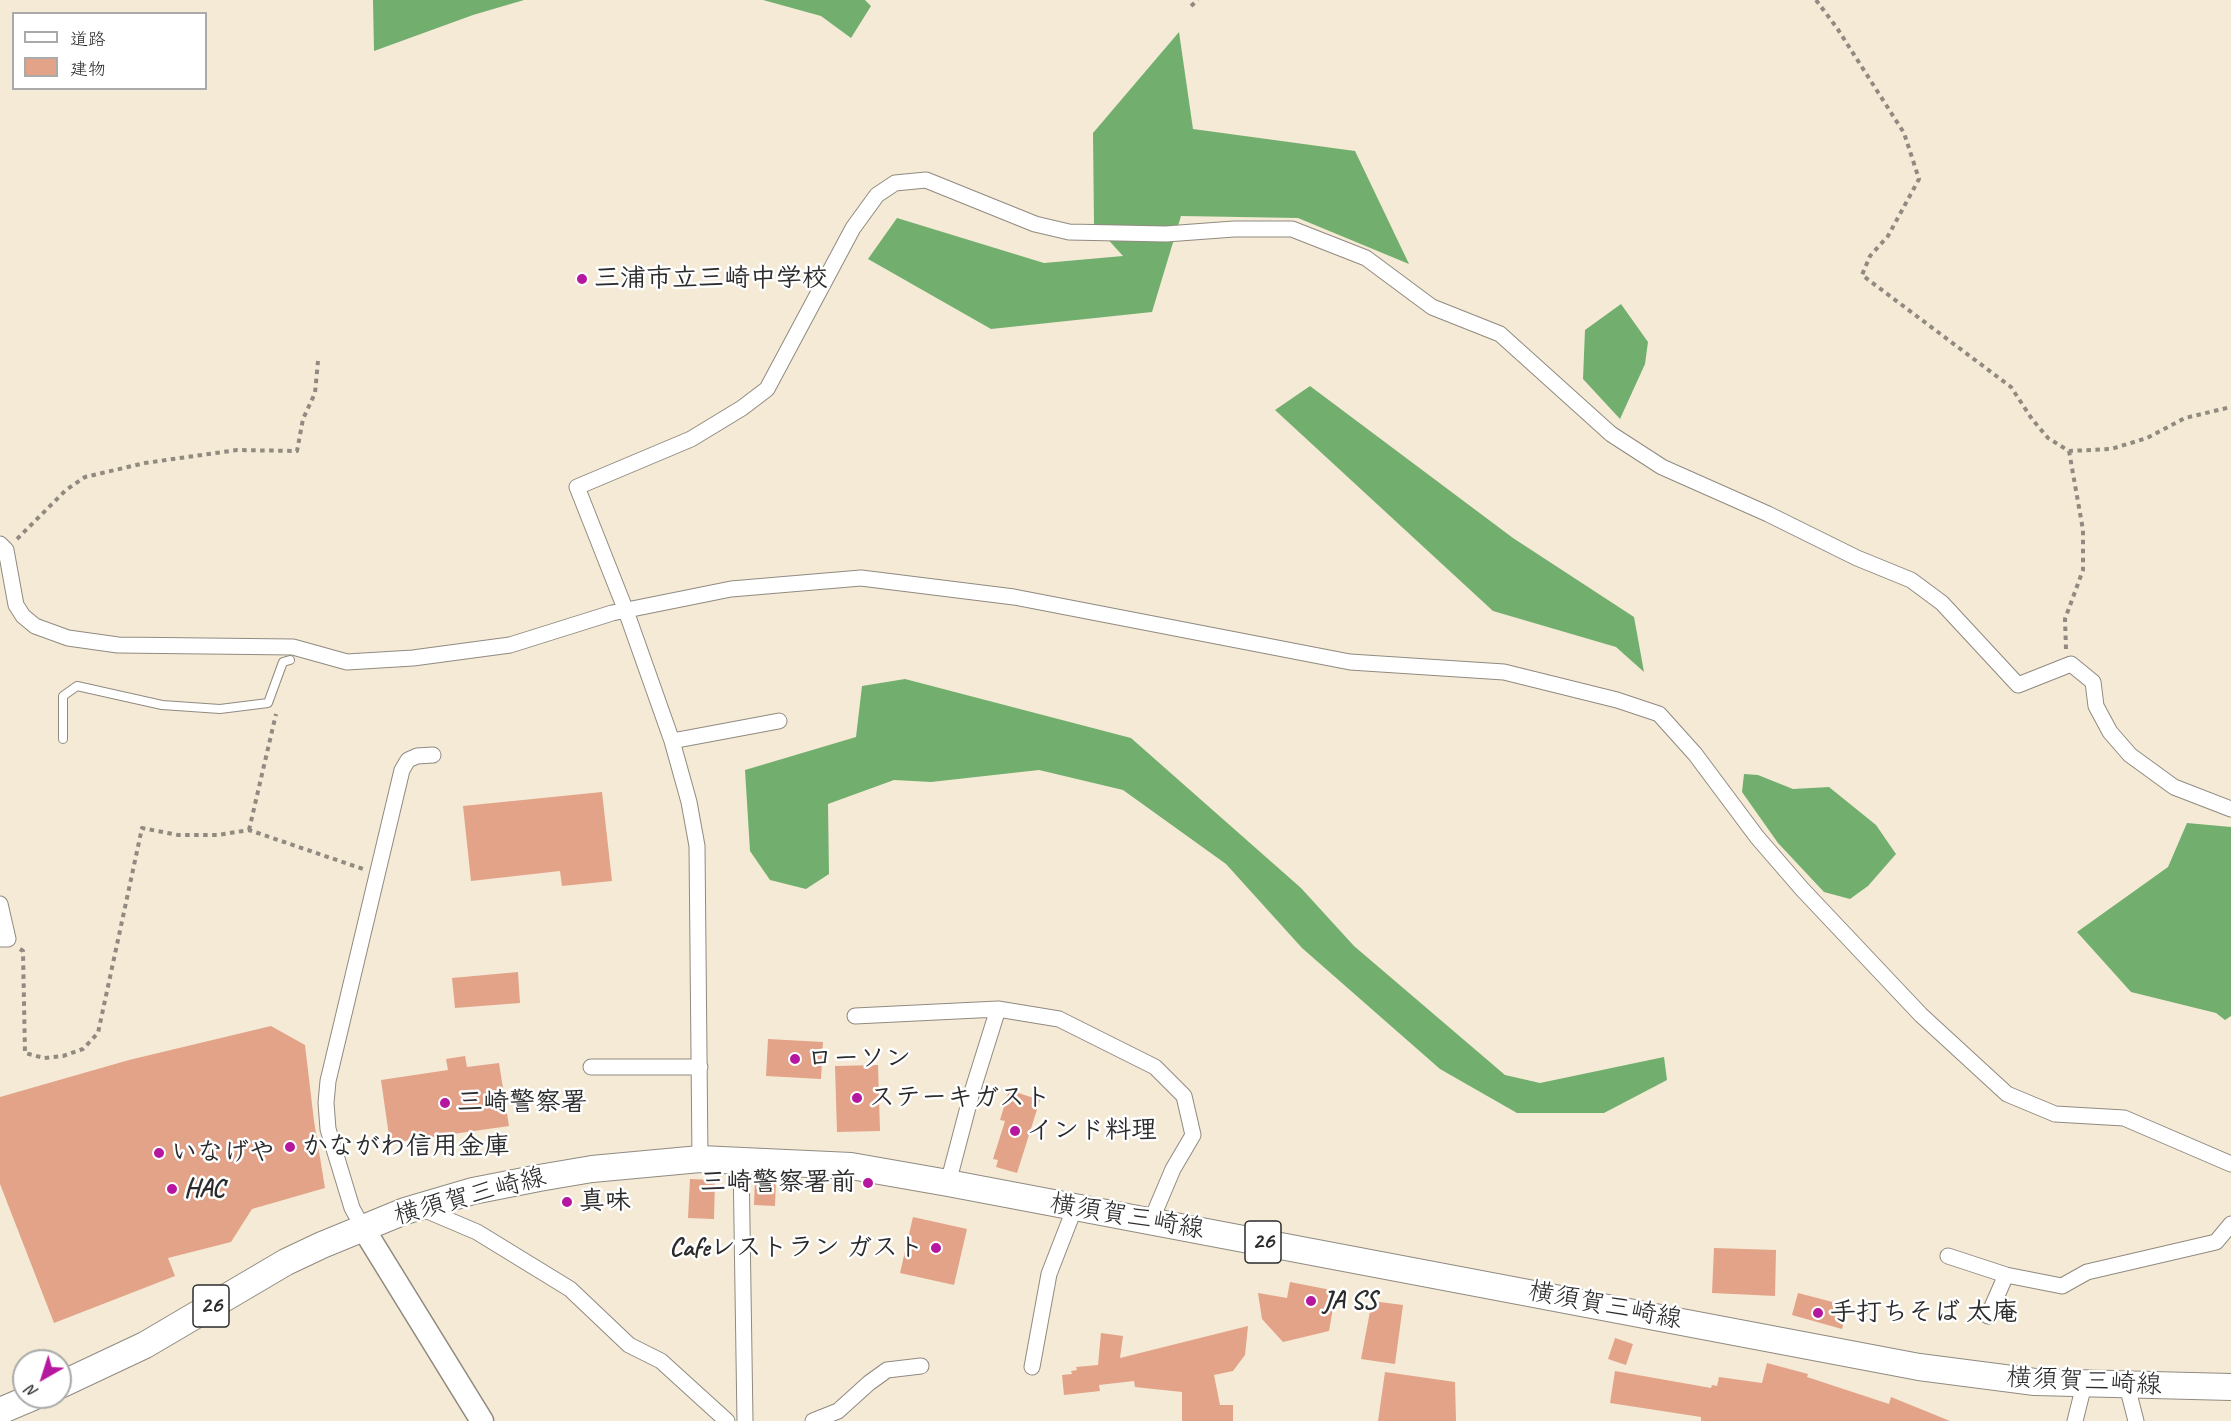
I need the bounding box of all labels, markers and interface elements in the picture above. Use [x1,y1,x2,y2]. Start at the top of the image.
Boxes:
legend [12,12,207,90]
text: 道路 [70,28,106,50]
text: 建物 [70,58,106,80]
place label: 三浦市立三崎中学校 [594,263,828,295]
marker: 三浦市立三崎中学校 [575,272,589,286]
place label: ローソン [807,1043,911,1075]
marker: ローソン [788,1052,802,1066]
place label: ステーキガスト [869,1082,1051,1114]
place label: 三崎警察署 [457,1087,587,1119]
marker: ステーキガスト [850,1091,864,1105]
marker: 三崎警察署 [438,1096,452,1110]
place label: インド料理 [1027,1115,1157,1147]
marker: インド料理 [1008,1124,1022,1138]
place label: かながわ信用金庫 [302,1131,510,1163]
place label: いなげや [171,1137,275,1169]
marker: かながわ信用金庫 [283,1140,297,1154]
marker: いなげや [152,1146,166,1160]
street label: 横須賀三崎線 [391,1162,549,1232]
place label: 三崎警察署前 [700,1167,856,1199]
place label: HAC [184,1173,224,1205]
marker: 三崎警察署前 [861,1176,875,1190]
marker: HAC [165,1182,179,1196]
place label: 真味 [579,1186,631,1218]
street label: 横須賀三崎線 [1047,1188,1207,1246]
marker: 真味 [560,1195,574,1209]
road number: 26 [1245,1221,1281,1263]
place label: Cafeレストラン ガスト [669,1232,924,1264]
marker: Cafeレストラン ガスト [929,1241,943,1255]
street label: 横須賀三崎線 [1525,1276,1685,1336]
road number: 26 [193,1285,229,1327]
place label: JA SS [1323,1285,1377,1317]
marker: JA SS [1304,1294,1318,1308]
place label: 手打ちそば 太庵 [1830,1297,2018,1329]
marker: 手打ちそば 太庵 [1811,1306,1825,1320]
north arrow [12,1349,72,1409]
street label: 横須賀三崎線 [2005,1362,2163,1402]
text: N [22,1381,42,1402]

